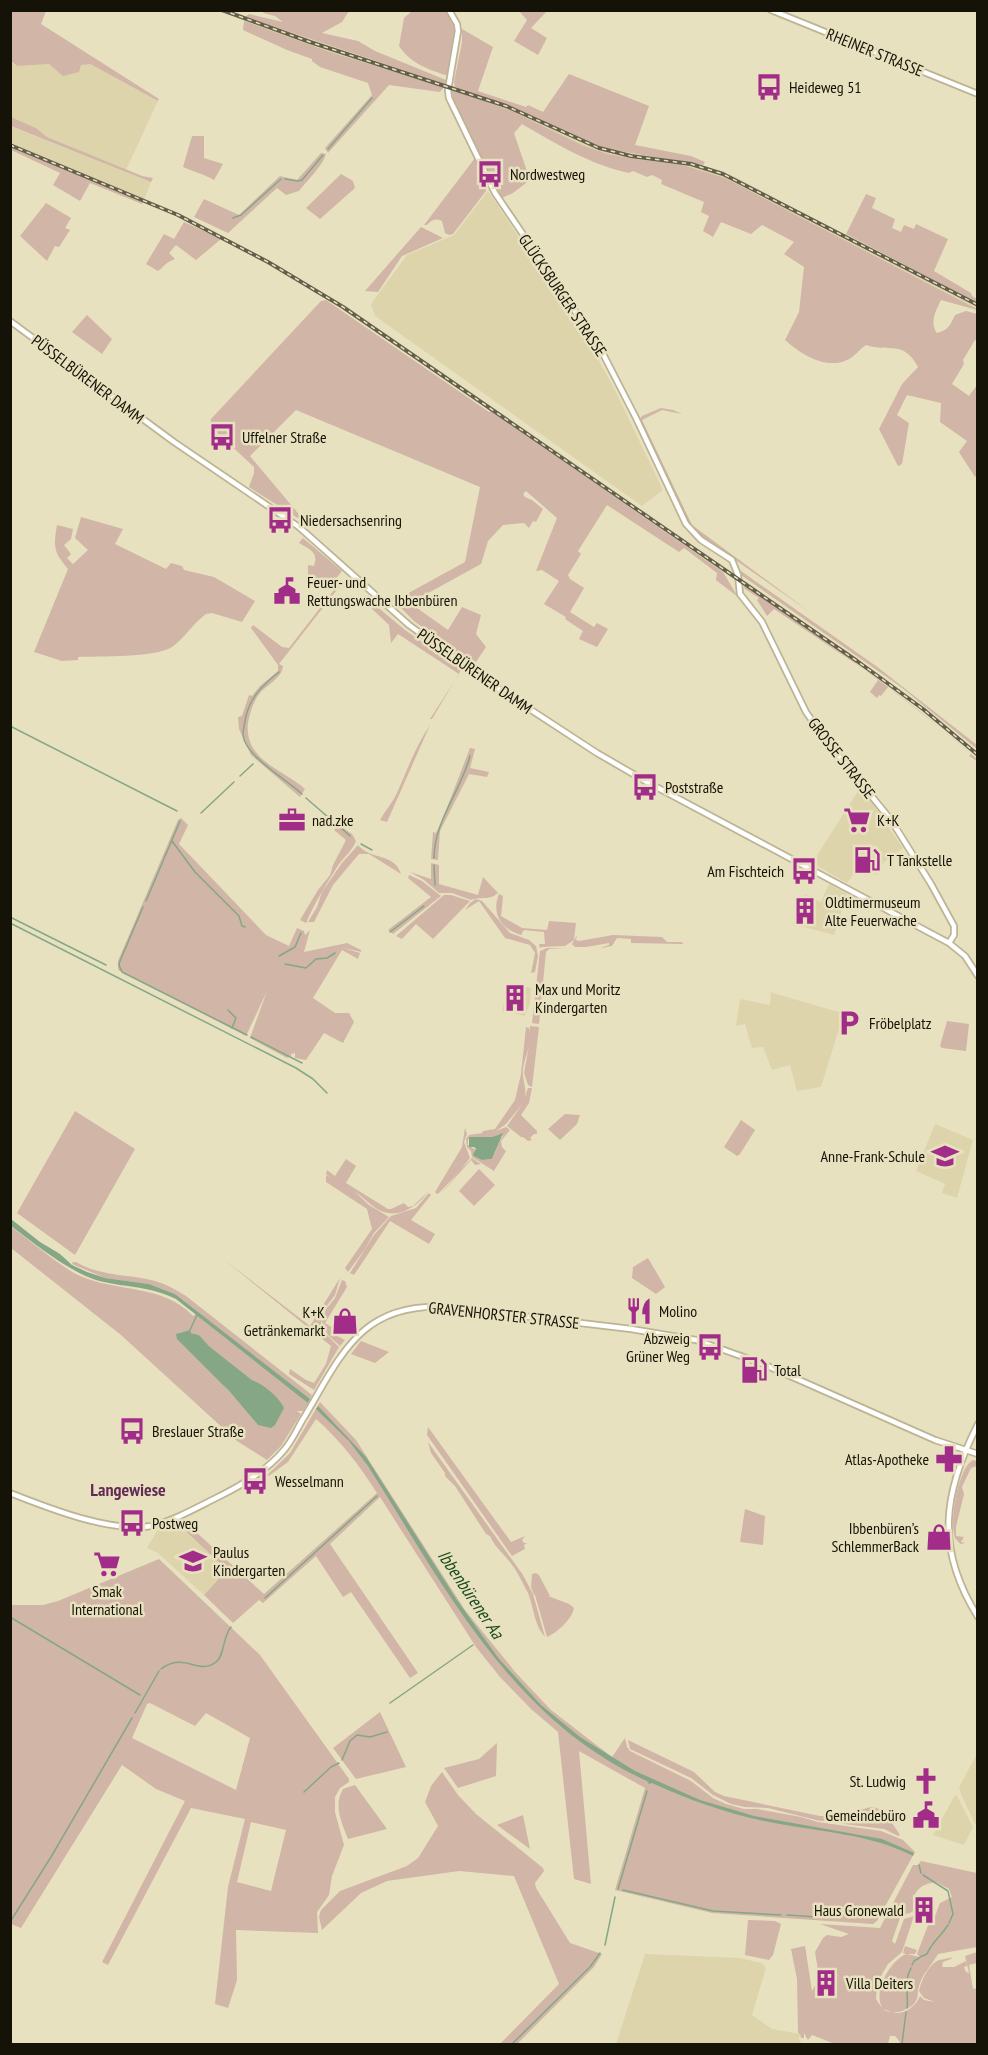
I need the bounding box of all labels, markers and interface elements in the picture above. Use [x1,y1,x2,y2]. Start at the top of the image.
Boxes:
street label: RHEINER STRASSE [824,23,927,81]
bus stop icon: Heideweg 51 [754,72,784,102]
place label: Heideweg 51 [789,77,862,97]
bus stop icon: Nordwestweg [475,159,505,189]
place label: Nordwestweg [510,164,585,184]
street label: GLÜCKSBURGER STRASSE [515,230,611,360]
street label: PÜSSELBÜRENER DAMM [28,330,148,428]
bus stop icon: Uffelner Straße [207,422,237,452]
place label: Uffelner Straße [242,427,327,447]
bus stop icon: Niedersachsenring [265,505,295,535]
place label: Niedersachsenring [300,510,402,530]
place label: Feuer- und Rettungswache Ibbenbüren [307,572,457,610]
public building icon: Feuer- und Rettungswache Ibbenbüren [272,576,302,606]
street label: PÜSSELBÜRENER DAMM [414,624,536,718]
street label: GROSSE STRASSE [804,714,880,803]
bus stop icon: Poststraße [630,772,660,802]
place label: Poststraße [665,777,723,797]
office icon: nad.zke [277,805,307,835]
supermarket icon: K+K [842,805,872,835]
place label: nad.zke [312,810,354,830]
place label: K+K [877,810,900,830]
fuel station icon: T Tankstelle [852,845,882,875]
place label: T Tankstelle [887,850,952,870]
bus stop icon: Am Fischteich [789,856,819,886]
place label: Am Fischteich [707,861,784,881]
place label: Oldtimermuseum Alte Feuerwache [825,892,920,930]
building icon: Oldtimermuseum Alte Feuerwache [790,896,820,926]
place label: Max und Moritz Kindergarten [535,979,621,1017]
building icon: Max und Moritz Kindergarten [500,983,530,1013]
parking icon: Fröbelplatz [834,1008,864,1038]
place label: Fröbelplatz [869,1013,932,1033]
school or university icon: Anne-Frank-Schule [930,1141,960,1171]
place label: Anne-Frank-Schule [821,1146,925,1166]
restaurant icon: Molino [624,1296,654,1326]
street label: GRAVENHORSTER STRASSE [428,1297,580,1333]
place label: Molino [659,1301,697,1321]
place label: K+K Getränkemarkt [244,1302,326,1340]
shop icon: K+K Getränkemarkt [330,1306,360,1336]
place label: Abzweig Grüner Weg [626,1328,690,1366]
bus stop icon: Abzweig Grüner Weg [695,1332,725,1362]
fuel station icon: Total [739,1355,769,1385]
place label: Total [774,1360,801,1380]
bus stop icon: Breslauer Straße [117,1416,147,1446]
place label: Breslauer Straße [152,1421,244,1441]
pharmacy icon: Atlas-Apotheke [934,1444,964,1474]
place label: Atlas-Apotheke [845,1449,929,1469]
bus stop icon: Wesselmann [240,1466,270,1496]
place label: Wesselmann [275,1471,344,1491]
district label: Langewiese [90,1478,166,1501]
bus stop icon: Postweg [117,1508,147,1538]
place label: Postweg [152,1513,198,1533]
place label: Ibbenbüren’s SchlemmerBack [831,1518,920,1556]
shop icon: Ibbenbüren’s SchlemmerBack [924,1522,954,1552]
place label: Paulus Kindergarten [213,1542,285,1580]
water label: Ibbenbürener Aa [433,1545,510,1644]
school or university icon: Paulus Kindergarten [178,1546,208,1576]
supermarket icon: Smak International [92,1549,122,1579]
place label: Smak International [71,1581,143,1619]
church icon: St. Ludwig [911,1766,941,1796]
place label: St. Ludwig [849,1771,906,1791]
public building icon: Gemeindebüro [911,1800,941,1830]
place label: Gemeindebüro [825,1805,906,1825]
building icon: Haus Gronewald [909,1895,939,1925]
place label: Haus Gronewald [814,1900,904,1920]
building icon: Villa Deiters [811,1968,841,1998]
place label: Villa Deiters [845,1973,913,1993]

